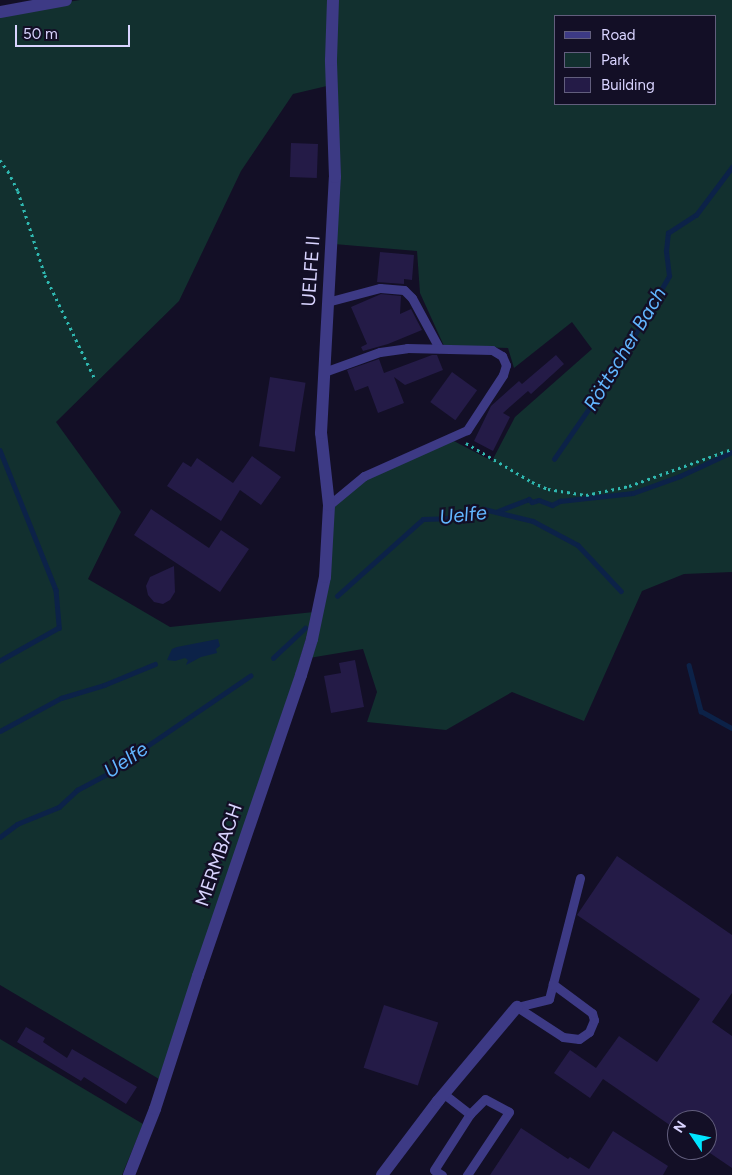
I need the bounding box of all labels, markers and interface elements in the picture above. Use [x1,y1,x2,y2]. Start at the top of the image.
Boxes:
scale bar [18,15,132,47]
legend [554,15,717,105]
text: 50 m [23,25,58,43]
text: Road [601,26,636,44]
text: Park [601,51,630,69]
text: Building [601,76,655,94]
street label: UELFE II [297,235,325,307]
water label: Röttscher Bach [579,283,671,415]
water label: Uelfe [438,501,488,529]
water label: Uelfe [99,737,153,783]
street label: MERMBACH [191,801,247,909]
north arrow [667,1110,717,1160]
text: N [670,1118,690,1136]

